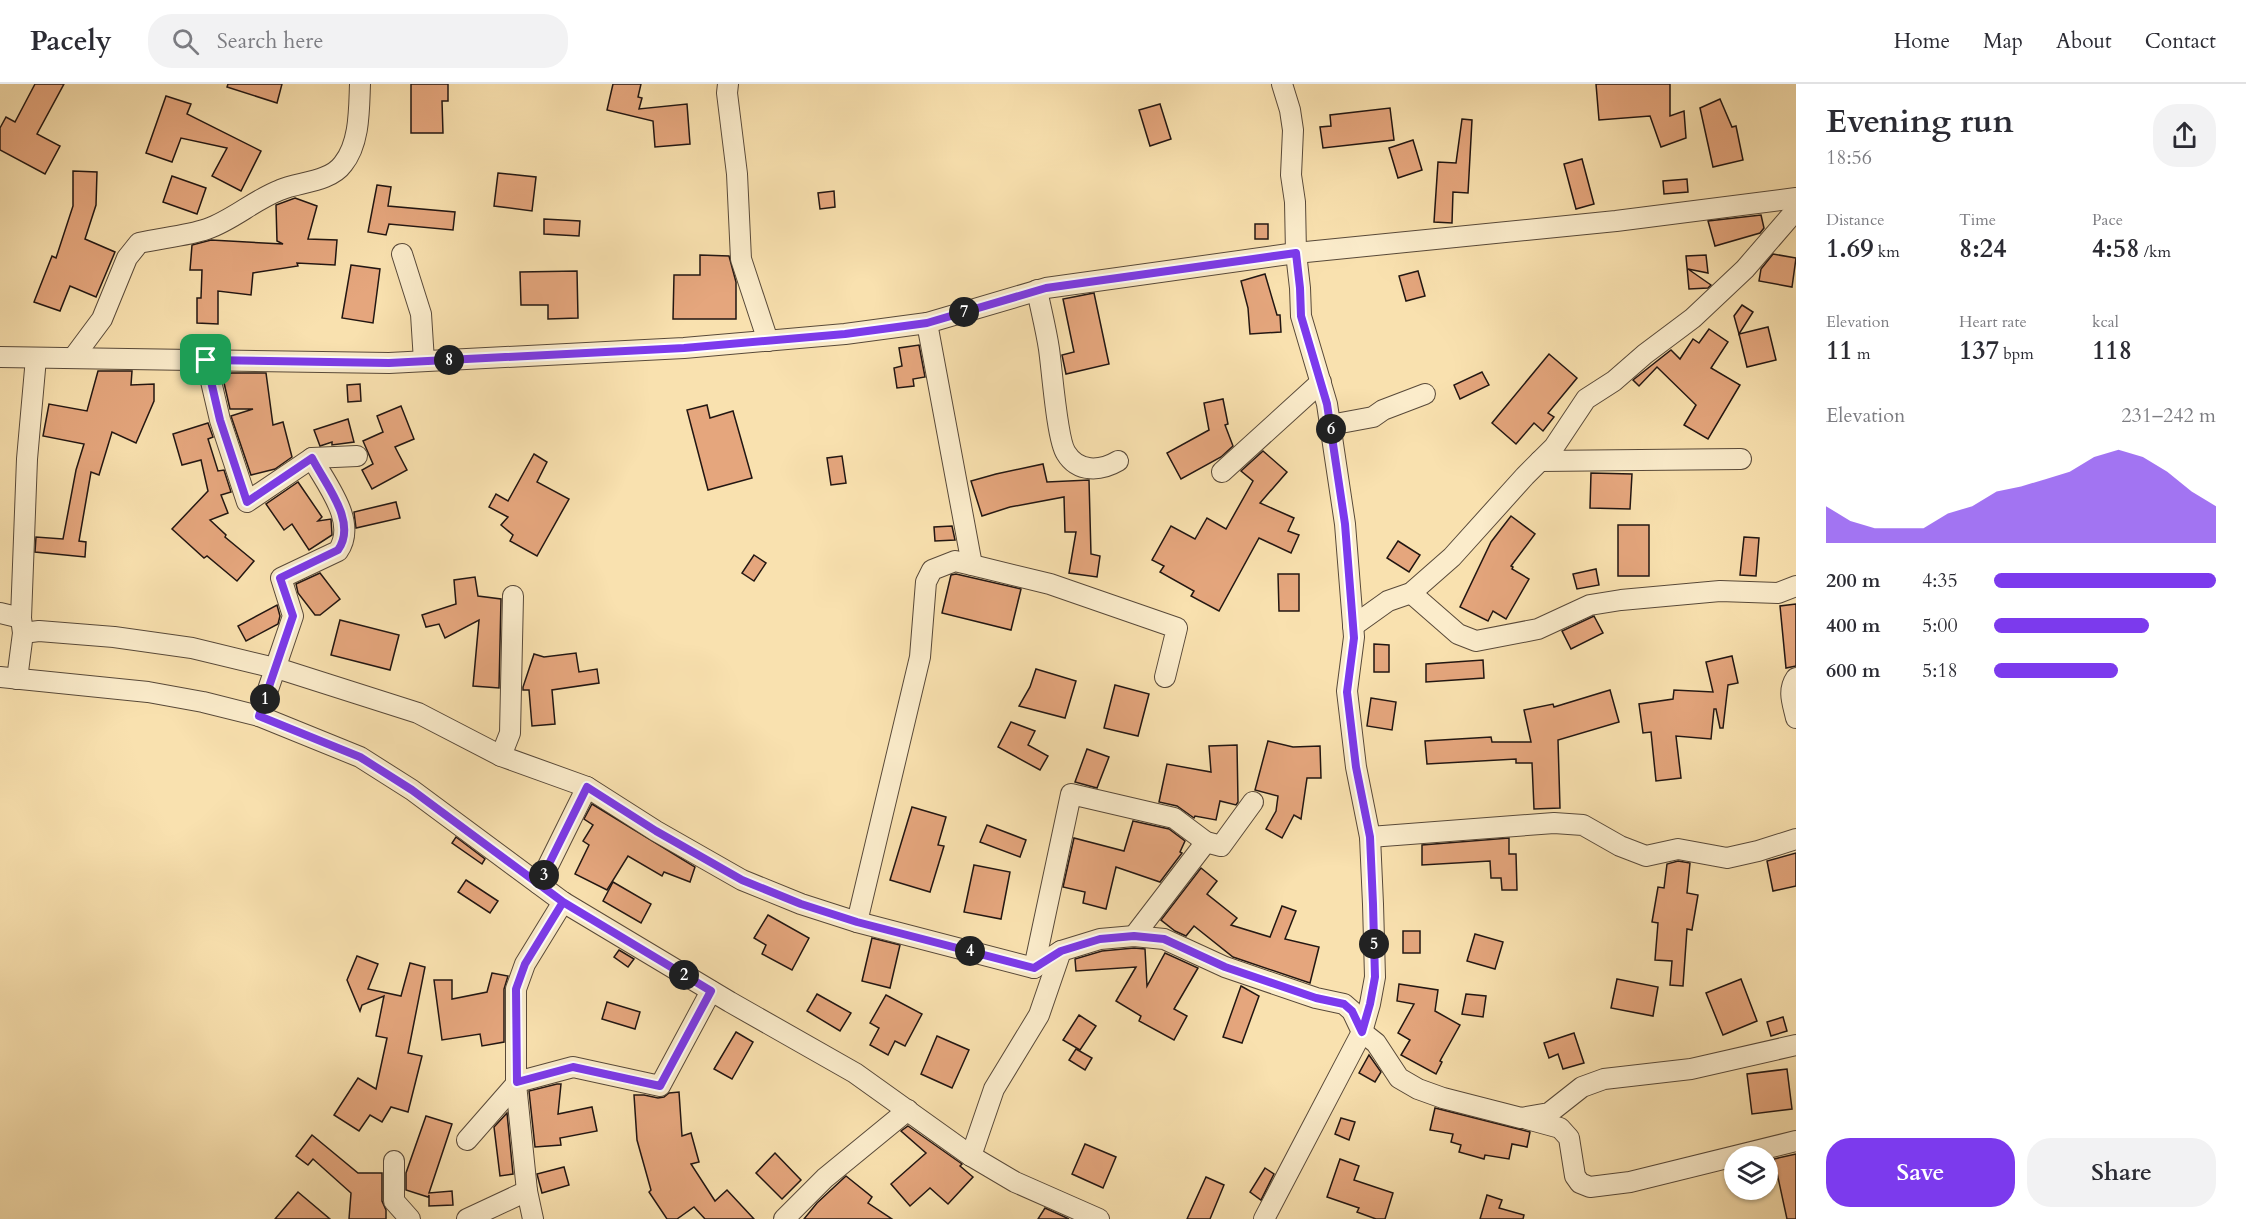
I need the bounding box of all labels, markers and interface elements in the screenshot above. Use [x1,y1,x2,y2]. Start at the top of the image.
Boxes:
search box [148,14,568,68]
text: Pacely [30,22,112,60]
icon: search [169,25,202,58]
text: Search here [217,26,323,56]
text: Home [1894,27,1950,56]
text: Map [1983,27,2023,56]
text: About [2056,27,2112,56]
text: Contact [2145,27,2216,56]
text: Evening run [1826,99,2014,144]
button: share [2153,104,2216,167]
text: 18:56 [1826,144,1872,171]
text: Distance [1826,209,1884,231]
text: Time [1959,209,1996,231]
text: Pace [2092,209,2123,231]
text: 1.69 [1826,231,1874,266]
text: 8:24 [1959,231,2007,266]
text: 4:58 [2092,231,2140,266]
text: km [1874,241,1900,263]
text: /km [2140,241,2171,263]
pin: 7 [949,297,979,327]
text: 7 [960,301,968,323]
text: Elevation [1826,311,1890,333]
text: Heart rate [1959,311,2027,333]
text: kcal [2092,311,2119,333]
text: 11 [1826,333,1853,368]
text: 137 [1959,333,1999,368]
text: 118 [2092,333,2132,368]
pin [180,334,231,385]
icon: arrive [189,343,222,376]
text: m [1853,343,1870,365]
text: bpm [1999,343,2034,365]
pin: 8 [434,345,464,375]
text: 8 [445,349,453,371]
text: Elevation [1826,402,1905,429]
text: 231–242 m [2121,402,2216,429]
pin: 6 [1316,414,1346,444]
text: 6 [1327,418,1335,440]
text: 200 m [1826,567,1881,594]
text: 4:35 [1922,567,1958,594]
text: 400 m [1826,612,1881,639]
text: 5:00 [1922,612,1958,639]
text: 600 m [1826,657,1881,684]
text: 5:18 [1922,657,1958,684]
pin: 1 [250,684,280,714]
text: 1 [261,688,269,710]
pin: 3 [529,860,559,890]
text: 3 [540,864,548,886]
pin: 5 [1359,929,1389,959]
text: 5 [1370,933,1378,955]
pin: 4 [955,936,985,966]
text: 4 [966,940,974,962]
pin: 2 [669,960,699,990]
text: 2 [680,964,688,986]
button: Save [1826,1138,2015,1207]
button: Share [2027,1138,2216,1207]
map controls [1724,1146,1778,1200]
button: layers [1724,1146,1778,1200]

